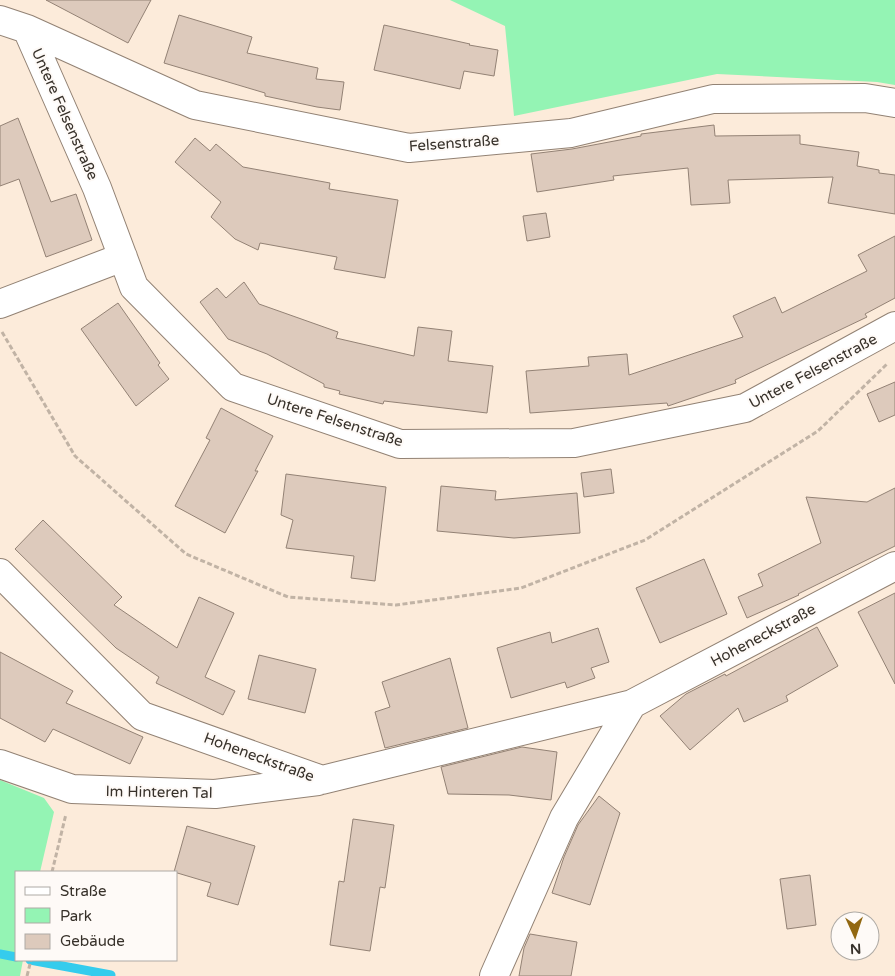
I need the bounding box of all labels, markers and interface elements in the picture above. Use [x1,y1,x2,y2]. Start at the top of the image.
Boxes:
street label: Untere Felsenstraße [28,45,102,183]
street label: Felsenstraße [408,131,500,155]
street label: Untere Felsenstraße [746,330,880,412]
street label: Untere Felsenstraße [265,389,405,451]
street label: Hoheneckstraße [707,600,819,670]
street label: Hoheneckstraße [201,729,317,785]
street label: Im Hinteren Tal [105,782,213,802]
legend [15,871,178,961]
text: Straße [60,882,106,900]
text: Park [60,907,92,925]
north arrow [830,911,880,961]
text: Gebäude [60,932,125,950]
text: N [850,940,862,957]

